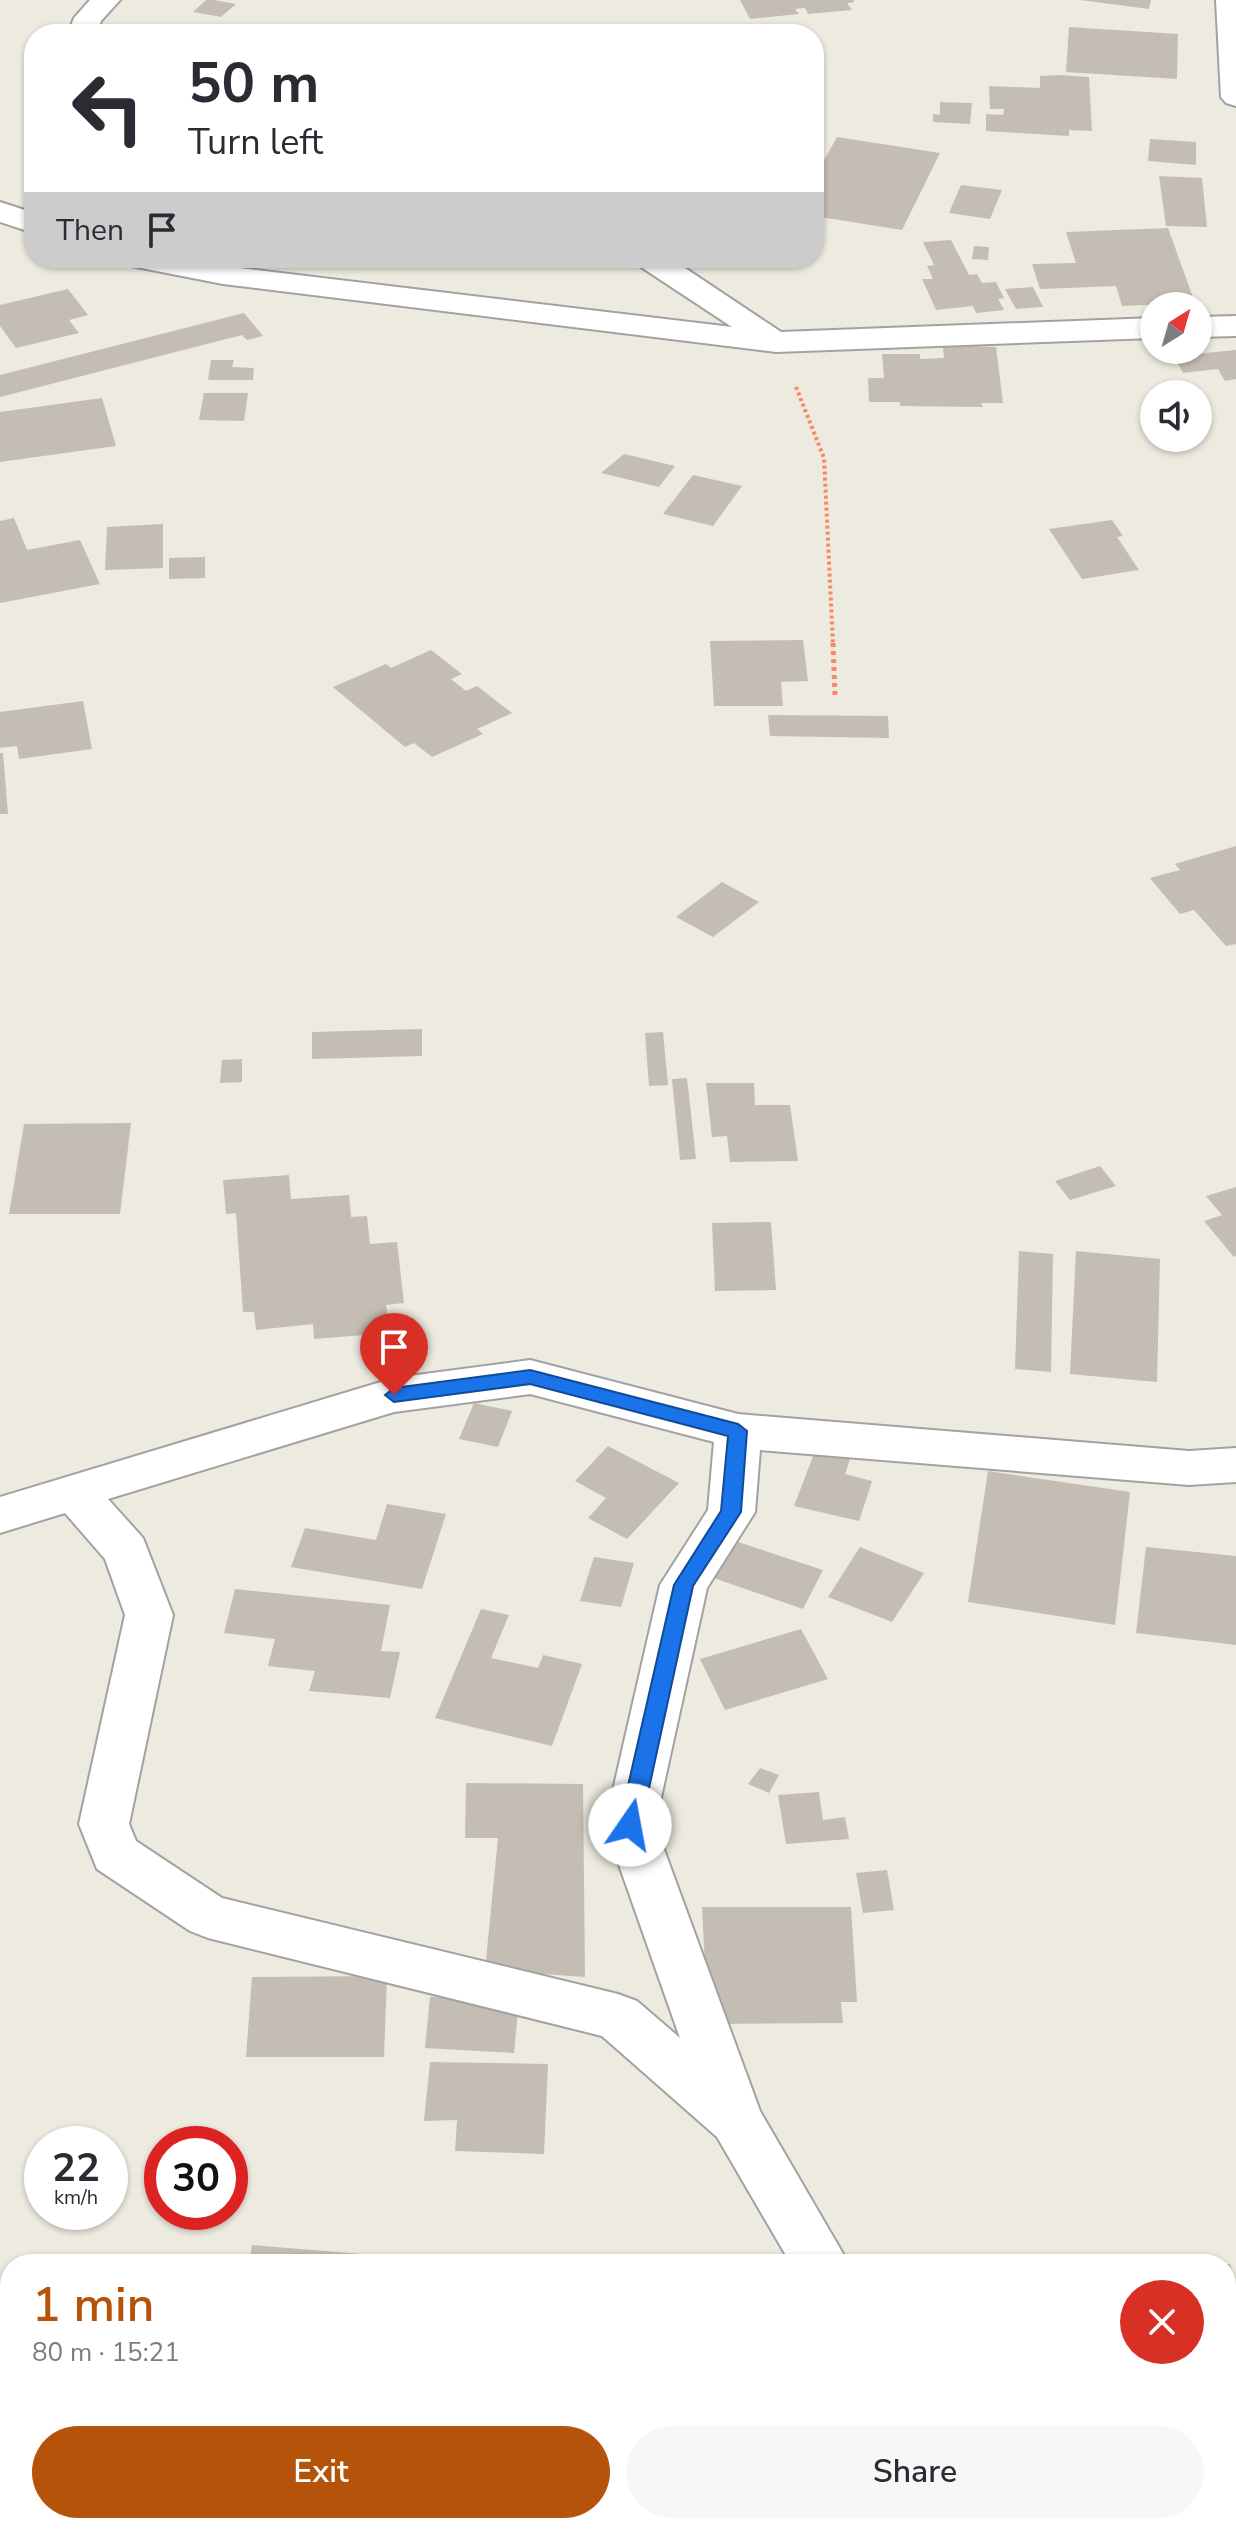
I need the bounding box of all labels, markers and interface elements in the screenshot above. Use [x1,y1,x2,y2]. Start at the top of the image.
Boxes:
text: 50 m [188,45,319,122]
icon: left [56,56,160,160]
text: Turn left [188,118,323,167]
icon: arrive [140,208,184,252]
text: Then [56,210,124,251]
north arrow [1140,292,1212,364]
map controls [1140,292,1212,452]
button: sound [1140,380,1212,452]
pin [360,1313,428,1395]
icon: arrive [372,1325,416,1369]
position arrow [588,1783,672,1867]
speed limit sign: 30 [144,2126,248,2230]
text: 22 [52,2141,100,2195]
text: km/h [54,2184,98,2211]
text: 1 min [32,2272,154,2338]
button: close [1120,2280,1204,2364]
text: 80 m · 15:21 [32,2335,180,2370]
button: Exit [32,2426,610,2518]
button: Share [626,2426,1204,2518]

